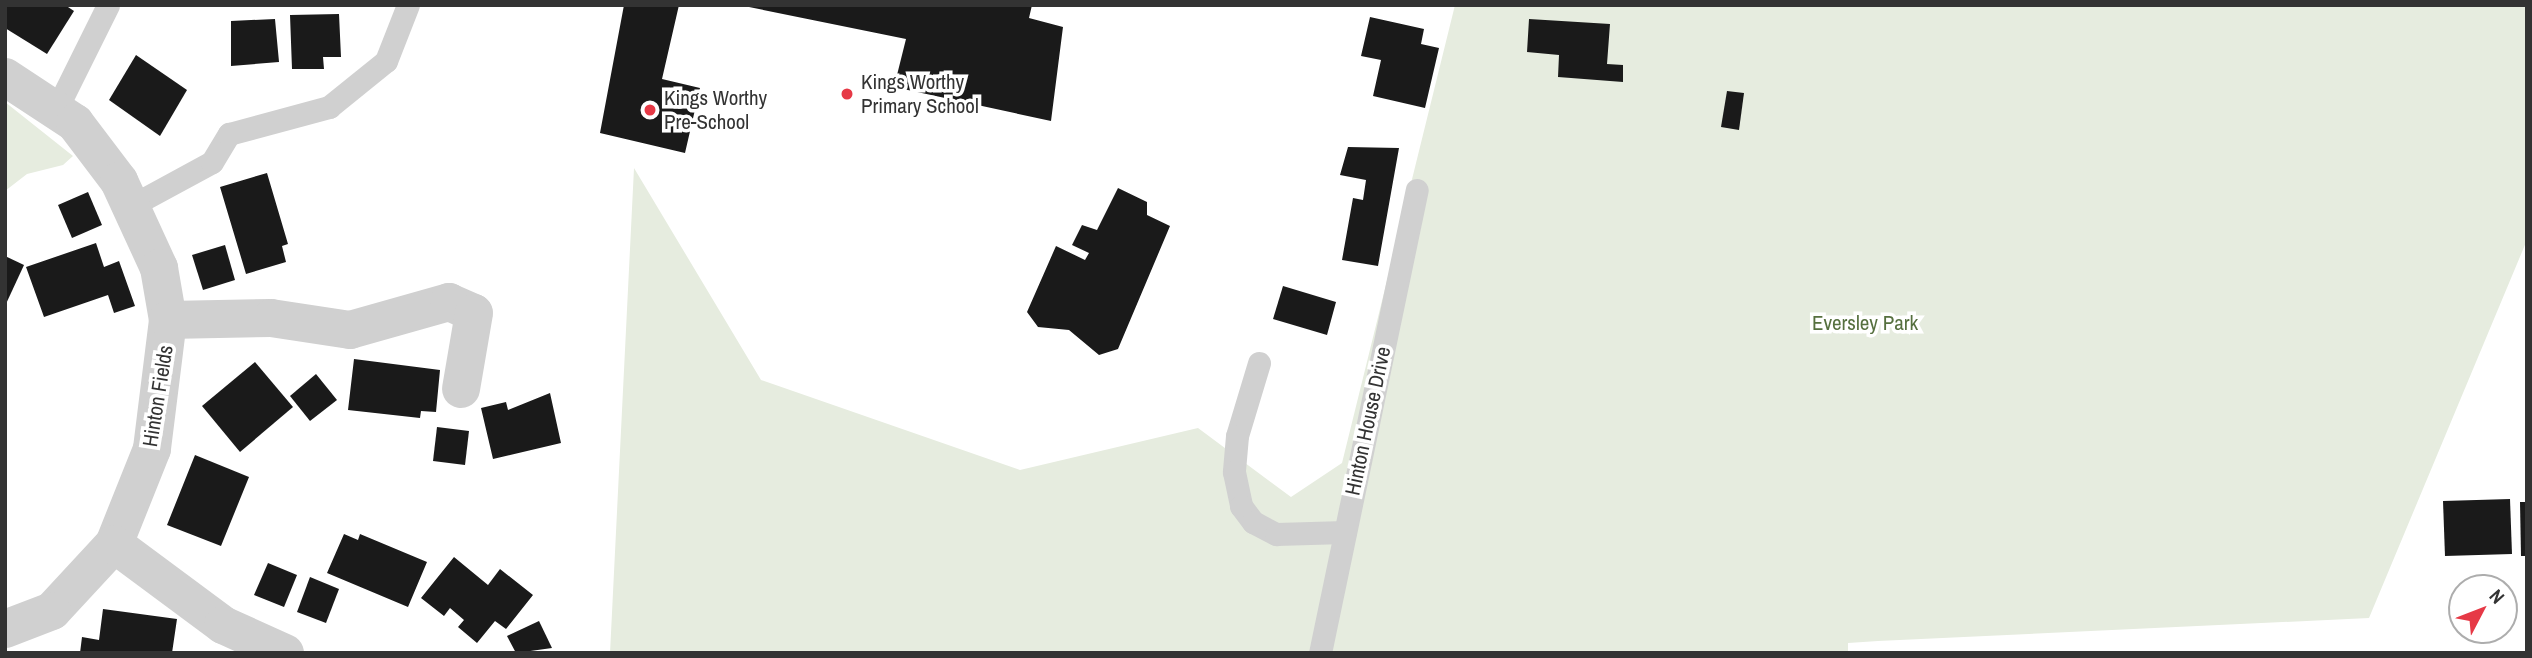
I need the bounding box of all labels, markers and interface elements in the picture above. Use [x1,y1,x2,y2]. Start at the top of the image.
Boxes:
place label: Kings Worthy Primary School [861,69,979,119]
place label: Kings Worthy Pre-School [664,85,767,135]
marker: Kings Worthy Primary School [839,86,855,102]
marker: Kings Worthy Pre-School [642,102,658,118]
park label: Eversley Park [1812,310,1918,336]
street label: Hinton Fields [138,343,178,449]
street label: Hinton House Drive [1340,344,1396,498]
north arrow [2448,574,2518,644]
text: N [2484,583,2511,609]

